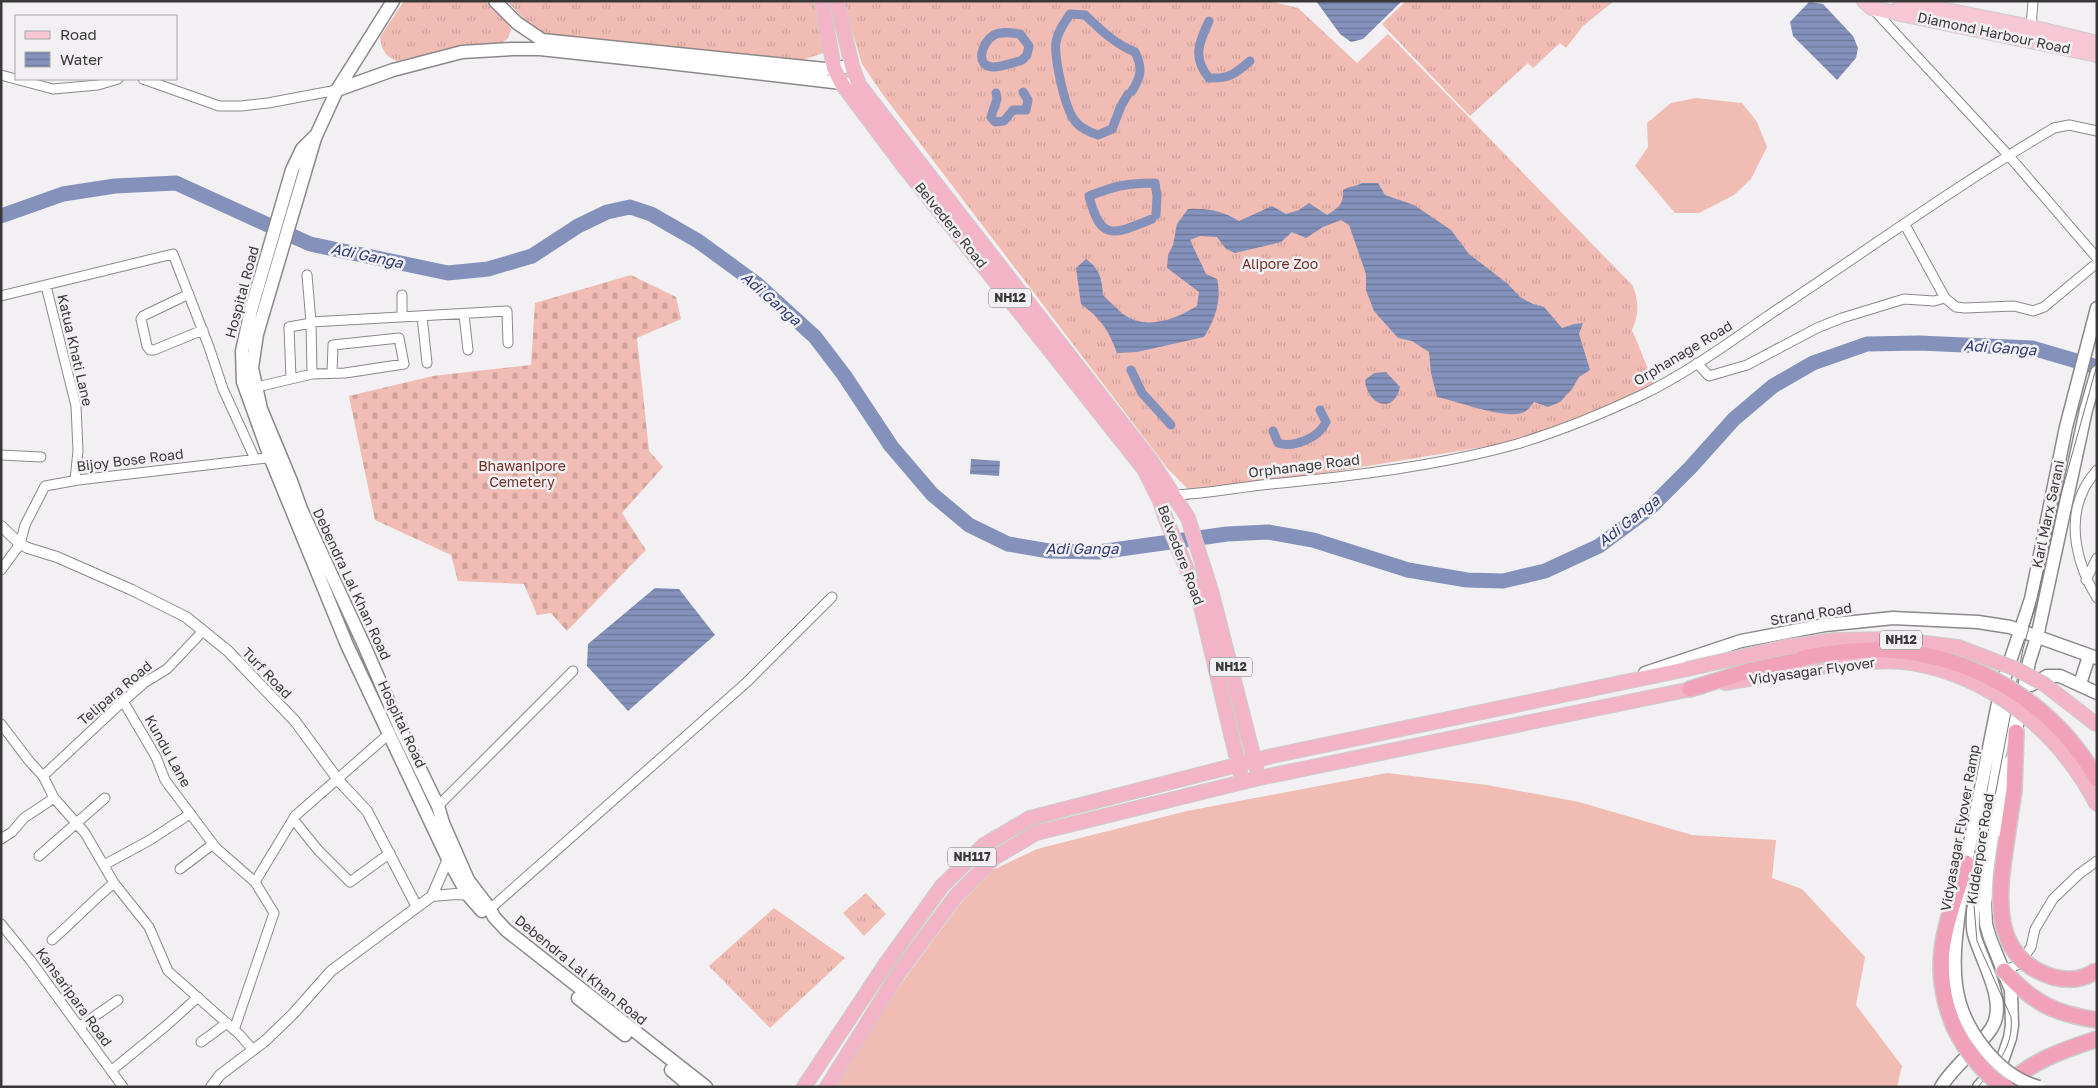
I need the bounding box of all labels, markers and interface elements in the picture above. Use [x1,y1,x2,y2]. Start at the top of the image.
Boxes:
street label: Diamond Harbour Road [1916,8,2072,57]
legend [15,15,178,80]
text: Road [60,25,97,43]
text: Water [60,50,103,68]
street label: Belvedere Road [912,178,991,271]
water label: Adi Ganga [329,239,405,272]
street label: Hospital Road [221,244,262,340]
park label: Alipore Zoo [1242,255,1318,272]
water label: Adi Ganga [738,268,805,330]
road number: NH12 [989,288,1031,308]
street label: Katua Khati Lane [54,292,97,408]
street label: Orphanage Road [1630,316,1735,389]
water label: Adi Ganga [1963,335,2038,360]
street label: Bijoy Bose Road [76,445,184,474]
street label: Orphanage Road [1247,450,1361,481]
park label: Bhawanipore Cemetery [478,457,566,490]
street label: Karl Marx Sarani [2028,458,2067,570]
water label: Adi Ganga [1594,490,1664,551]
street label: Belvedere Road [1155,503,1208,607]
street label: Debendra Lal Khan Road [310,505,395,662]
water label: Adi Ganga [1046,539,1119,558]
street label: Strand Road [1769,599,1853,628]
road number: NH12 [1880,630,1922,650]
street label: Turf Road [239,644,296,702]
street label: Vidyasagar Flyover [1748,653,1877,688]
street label: Telipara Road [74,657,155,728]
road number: NH12 [1210,658,1252,676]
street label: Hospital Road [375,677,430,770]
street label: Kundu Lane [142,712,195,790]
street label: Vidyasagar Flyover Ramp [1936,743,1983,913]
street label: Kidderpore Road [1962,792,1997,906]
road number: NH117 [948,848,996,866]
street label: Debendra Lal Khan Road [512,911,651,1028]
street label: Kansaripara Road [33,944,116,1049]

